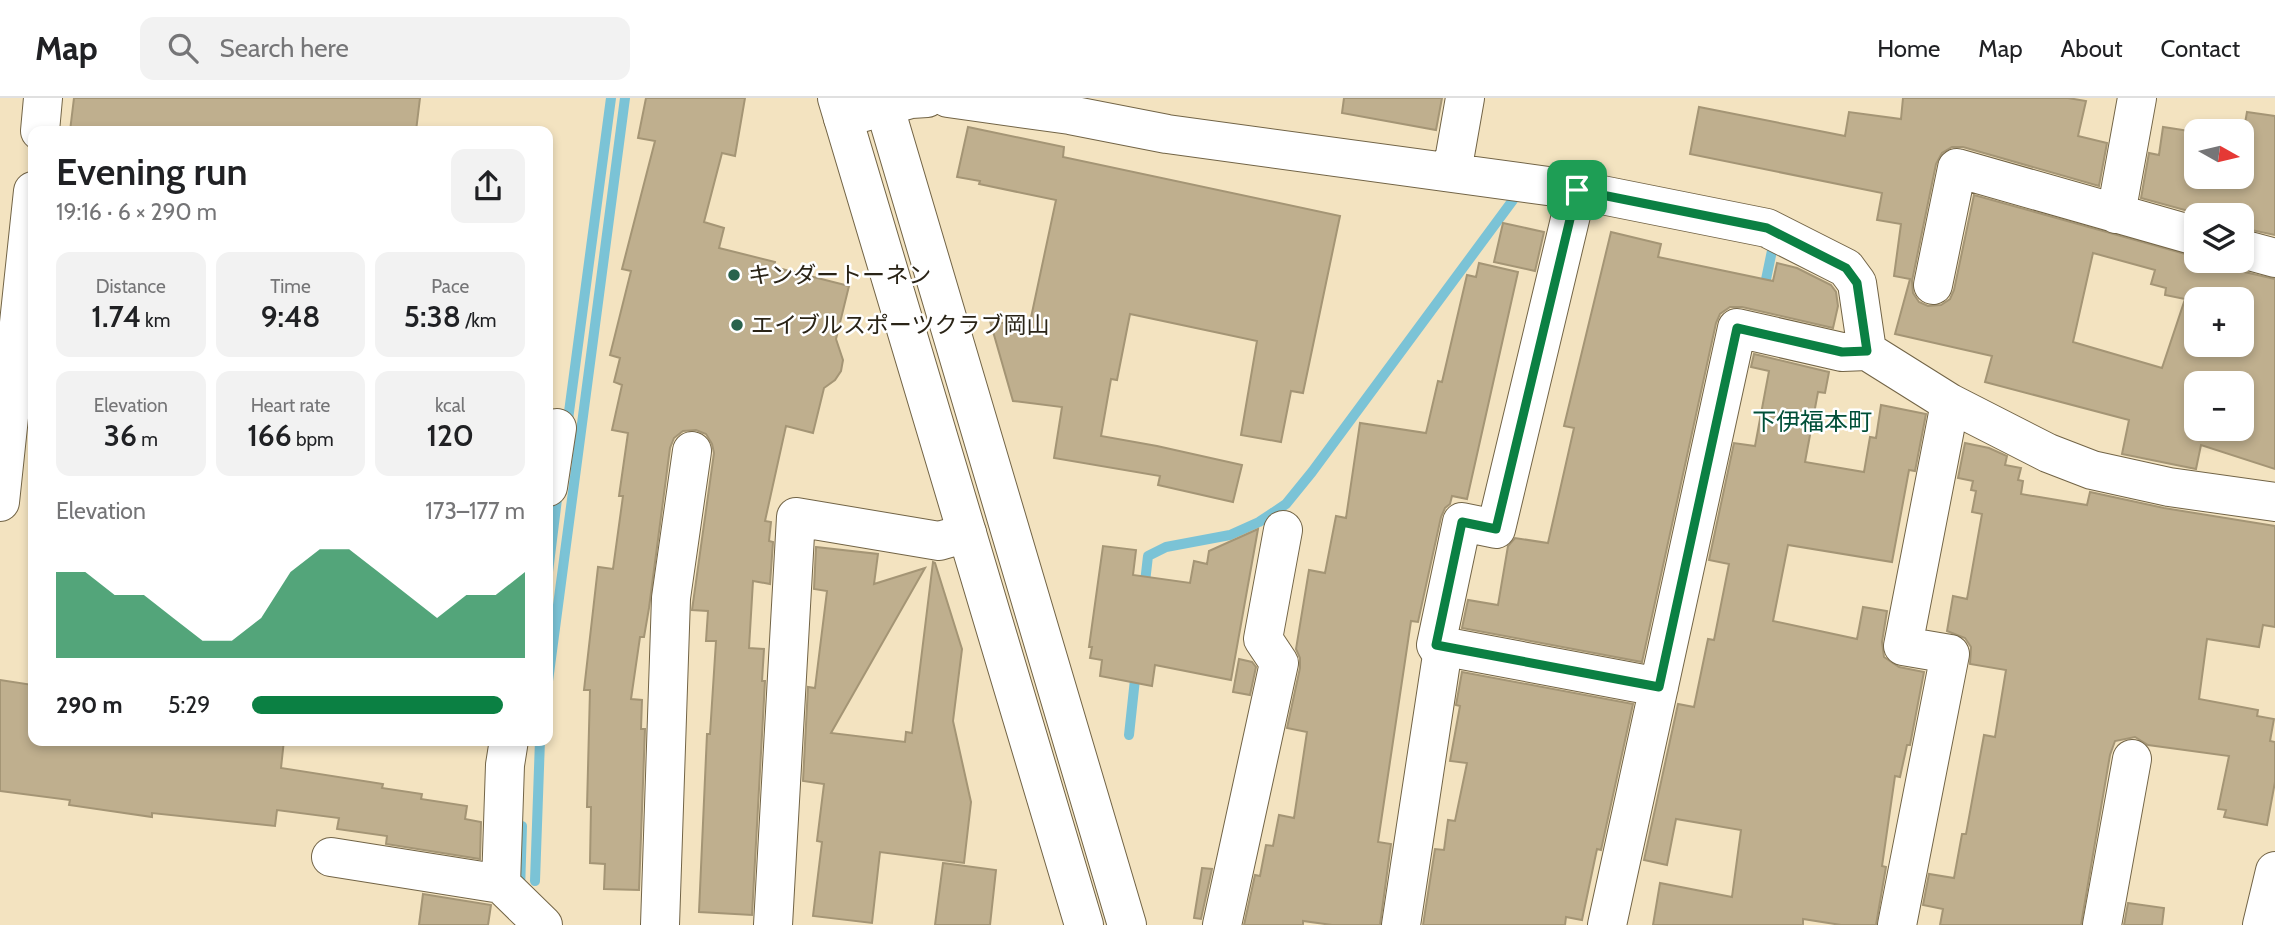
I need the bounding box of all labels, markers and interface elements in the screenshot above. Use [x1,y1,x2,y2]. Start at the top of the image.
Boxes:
search box [140,17,630,80]
text: Map [35,28,98,68]
icon: search [164,29,202,67]
text: Search here [220,32,349,64]
text: Home [1877,34,1940,63]
text: Map [1978,34,2023,63]
text: About [2061,34,2123,63]
text: Contact [2161,34,2240,63]
north arrow [2184,119,2254,189]
map controls [2184,119,2254,441]
text: Evening run [56,148,248,195]
button: share [451,149,525,223]
pin [1547,160,1607,220]
icon: arrive [1558,171,1596,209]
text: 19:16 · 6 × 290 m [56,198,217,226]
button: layers [2184,203,2254,273]
place label: キンダートーネン [748,261,931,289]
marker: キンダートーネン [726,267,742,283]
text: Distance [96,275,166,298]
text: Time [270,275,311,298]
text: Pace [431,275,469,298]
button: + [2184,287,2254,357]
text: 1.74 [91,298,141,335]
text: 9:48 [261,298,320,335]
text: 5:38 [404,298,461,335]
text: km [141,309,170,332]
text: /km [461,309,496,332]
place label: エイブルスポーツクラブ岡山 [751,311,1050,339]
marker: エイブルスポーツクラブ岡山 [729,317,745,333]
button: − [2184,371,2254,441]
text: Elevation [94,394,168,417]
text: Heart rate [251,394,330,417]
text: kcal [435,394,465,417]
district label: 下伊福本町 [1752,407,1872,436]
text: 36 [104,417,137,454]
text: 166 [247,417,292,454]
text: 120 [426,417,474,454]
text: m [137,428,158,451]
text: bpm [292,428,334,451]
text: Elevation [56,497,146,525]
text: 173–177 m [425,497,525,525]
text: 290 m [56,691,123,719]
text: 5:29 [168,691,210,719]

